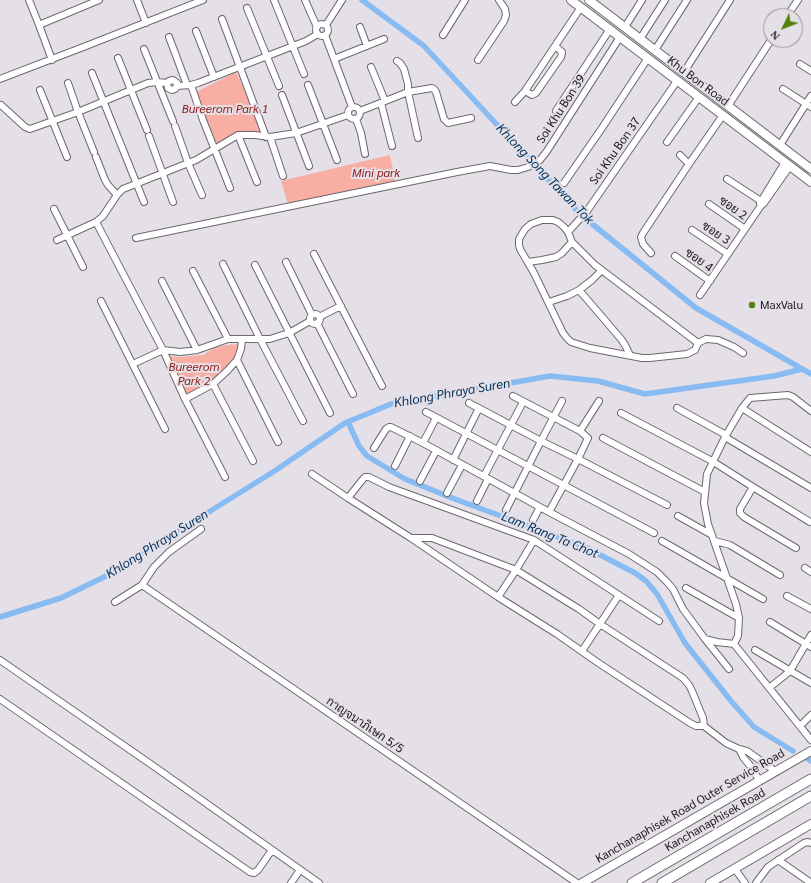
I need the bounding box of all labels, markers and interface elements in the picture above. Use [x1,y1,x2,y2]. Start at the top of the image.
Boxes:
north arrow [763,8,803,48]
text: N [768,29,782,43]
street label: Khu Bon Road [664,53,732,109]
street label: Soi Khu Bon 39 [533,72,589,146]
park label: Bureerom Park 1 [182,102,268,116]
street label: Soi Khu Bon 37 [586,115,644,187]
water label: Khlong Song Tawan Tok [493,121,597,227]
park label: Mini park [352,166,400,180]
street label: ซอย 2 [716,193,750,223]
street label: ซอย 3 [699,218,733,248]
street label: ซอย 4 [682,245,716,275]
place label: MaxValu [760,298,803,312]
marker: MaxValu [747,300,757,310]
park label: Bureerom Park 2 [168,360,220,388]
water label: Khlong Phraya Suren [393,375,511,411]
water label: Khlong Phraya Suren [103,506,211,582]
water label: Lam Rang Ta Chot [499,508,601,562]
street label: กาญจนาภิเษก 5/5 [324,694,406,756]
street label: Kanchanaphisek Road Outer Service Road [593,746,787,866]
street label: Kanchanaphisek Road [662,785,768,855]

